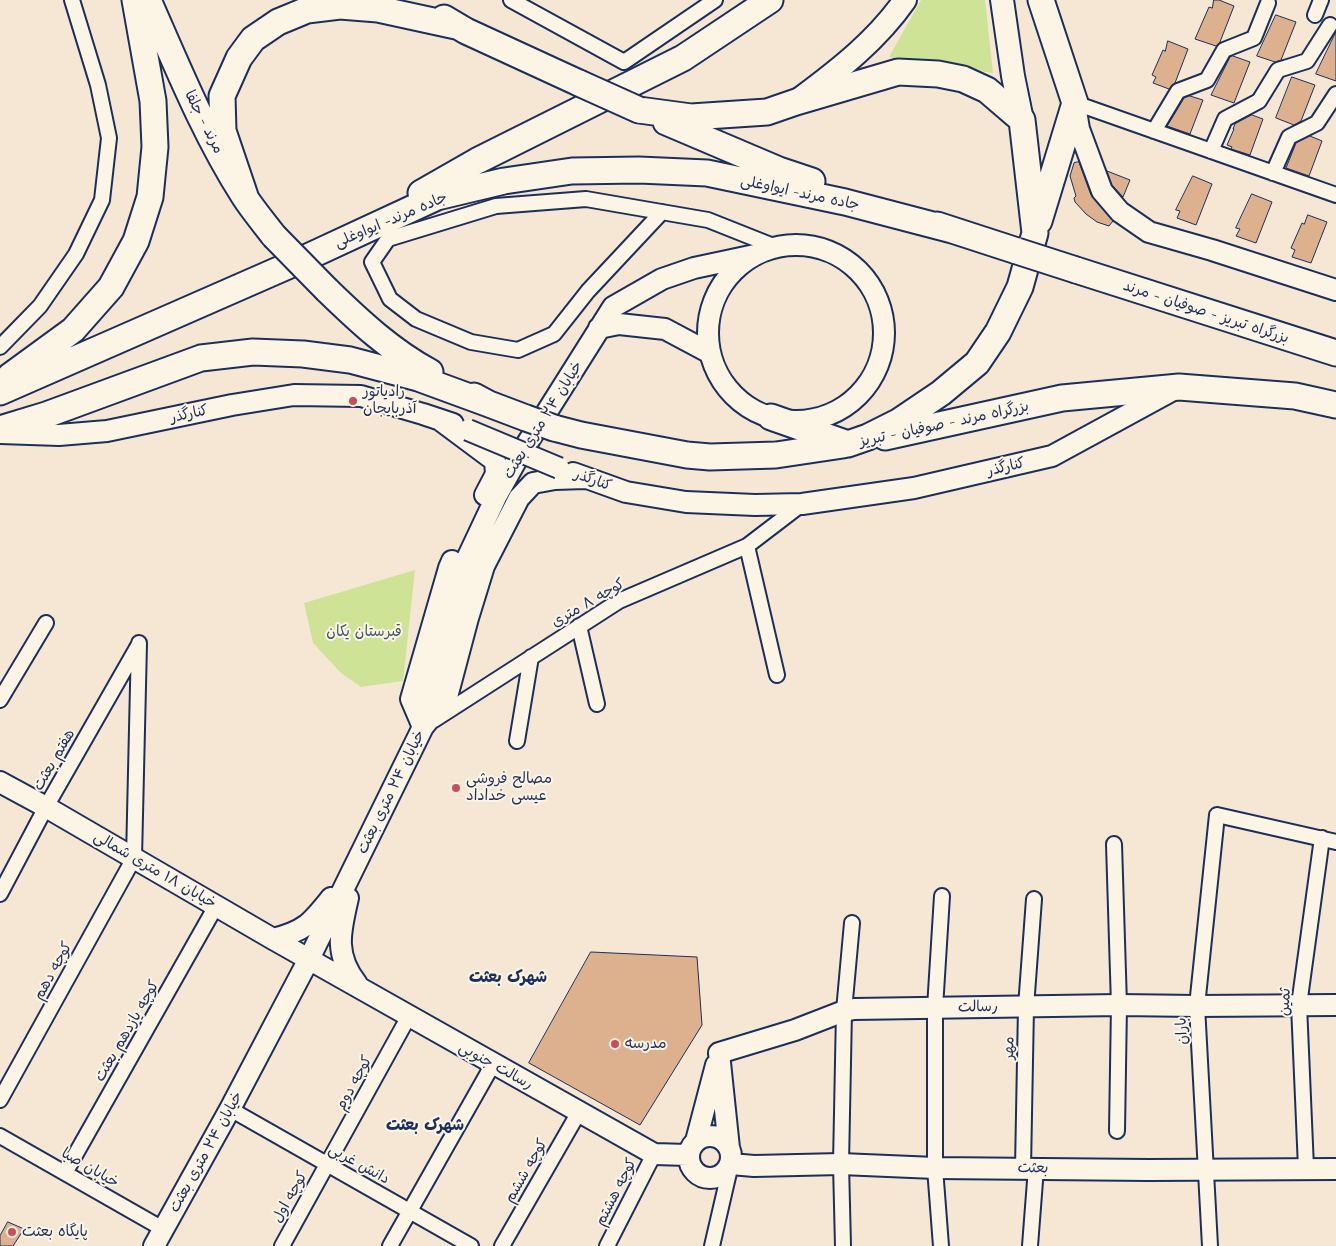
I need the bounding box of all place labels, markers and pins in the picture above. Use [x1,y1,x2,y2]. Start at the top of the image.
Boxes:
place label: رادیاتور آذربایجان [363,383,416,418]
marker: رادیاتور آذربایجان [347,395,359,407]
place label: مصالح فروشی عیسی خداداد [466,770,552,805]
marker: مصالح فروشی عیسی خداداد [450,782,462,794]
place label: مدرسه [625,1035,666,1053]
marker: مدرسه [609,1038,621,1050]
place label: پایگاه بعثت [22,1223,88,1241]
marker: پایگاه بعثت [6,1226,18,1238]

